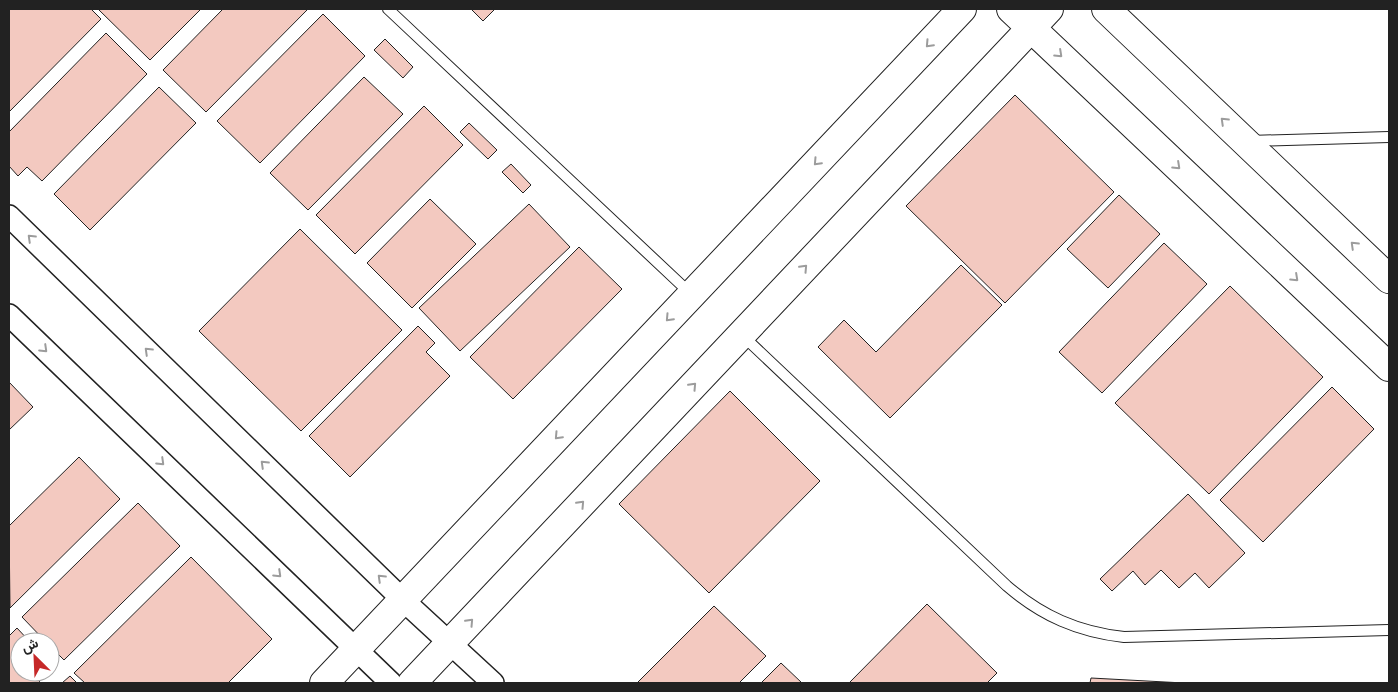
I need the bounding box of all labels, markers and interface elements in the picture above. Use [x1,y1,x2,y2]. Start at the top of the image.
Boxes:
one-way arrow [926,39,935,48]
one-way arrow [1053,48,1062,57]
one-way arrow [1220,118,1229,127]
one-way arrow [814,157,823,166]
one-way arrow [1171,160,1180,169]
one-way arrow [28,235,37,244]
one-way arrow [1351,242,1360,251]
one-way arrow [798,264,807,273]
one-way arrow [1289,272,1298,281]
one-way arrow [666,313,675,322]
one-way arrow [38,343,47,352]
one-way arrow [145,348,154,357]
one-way arrow [687,383,696,392]
one-way arrow [555,431,564,440]
one-way arrow [155,456,164,465]
one-way arrow [261,461,270,470]
one-way arrow [575,501,584,510]
one-way arrow [273,568,282,577]
one-way arrow [378,575,387,584]
one-way arrow [464,619,473,628]
north arrow [10,632,60,682]
text: ش [19,634,41,657]

